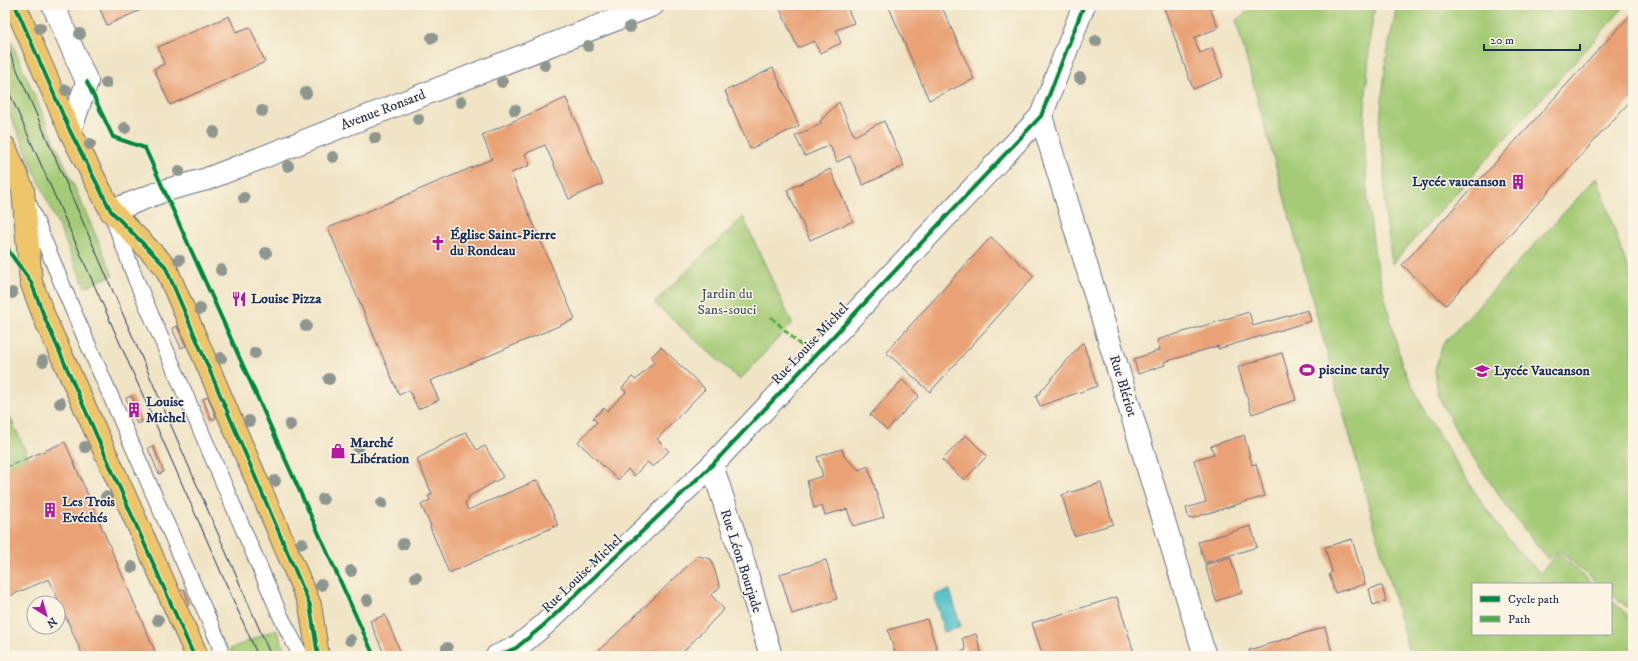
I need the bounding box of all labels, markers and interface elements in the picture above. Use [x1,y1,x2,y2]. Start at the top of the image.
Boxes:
scale bar [1484,26,1580,52]
text: 20 m [1490,33,1514,48]
street label: Avenue Ronsard [338,86,428,134]
place label: Lycée vaucanson [1412,173,1507,191]
building icon: Lycée vaucanson [1509,173,1527,191]
place label: Église Saint-Pierre du Rondeau [450,226,556,260]
church icon: Église Saint-Pierre du Rondeau [429,234,447,252]
park label: Jardin du Sans-souci [698,285,757,319]
restaurant icon: Louise Pizza [230,290,248,308]
place label: Louise Pizza [251,290,323,308]
street label: Rue Louise Michel [767,299,853,389]
street label: Rue Blériot [1105,353,1141,420]
sports icon: piscine tardy [1298,361,1316,379]
place label: piscine tardy [1318,361,1389,379]
school or university icon: Lycée Vaucanson [1473,362,1491,380]
place label: Lycée Vaucanson [1494,362,1591,380]
place label: Louise Michel [146,393,187,427]
building icon: Louise Michel [125,401,143,419]
place label: Marché Libération [350,434,410,468]
shop icon: Marché Libération [329,442,347,460]
place label: Les Trois Evéchés [62,493,115,527]
building icon: Les Trois Evéchés [41,501,59,519]
street label: Rue Léon Bourjade [716,507,766,615]
street label: Rue Louise Michel [538,530,627,617]
legend [1472,583,1612,635]
text: Cycle path [1508,592,1560,607]
north arrow [26,595,66,635]
text: Path [1508,612,1531,627]
text: N [44,614,59,630]

